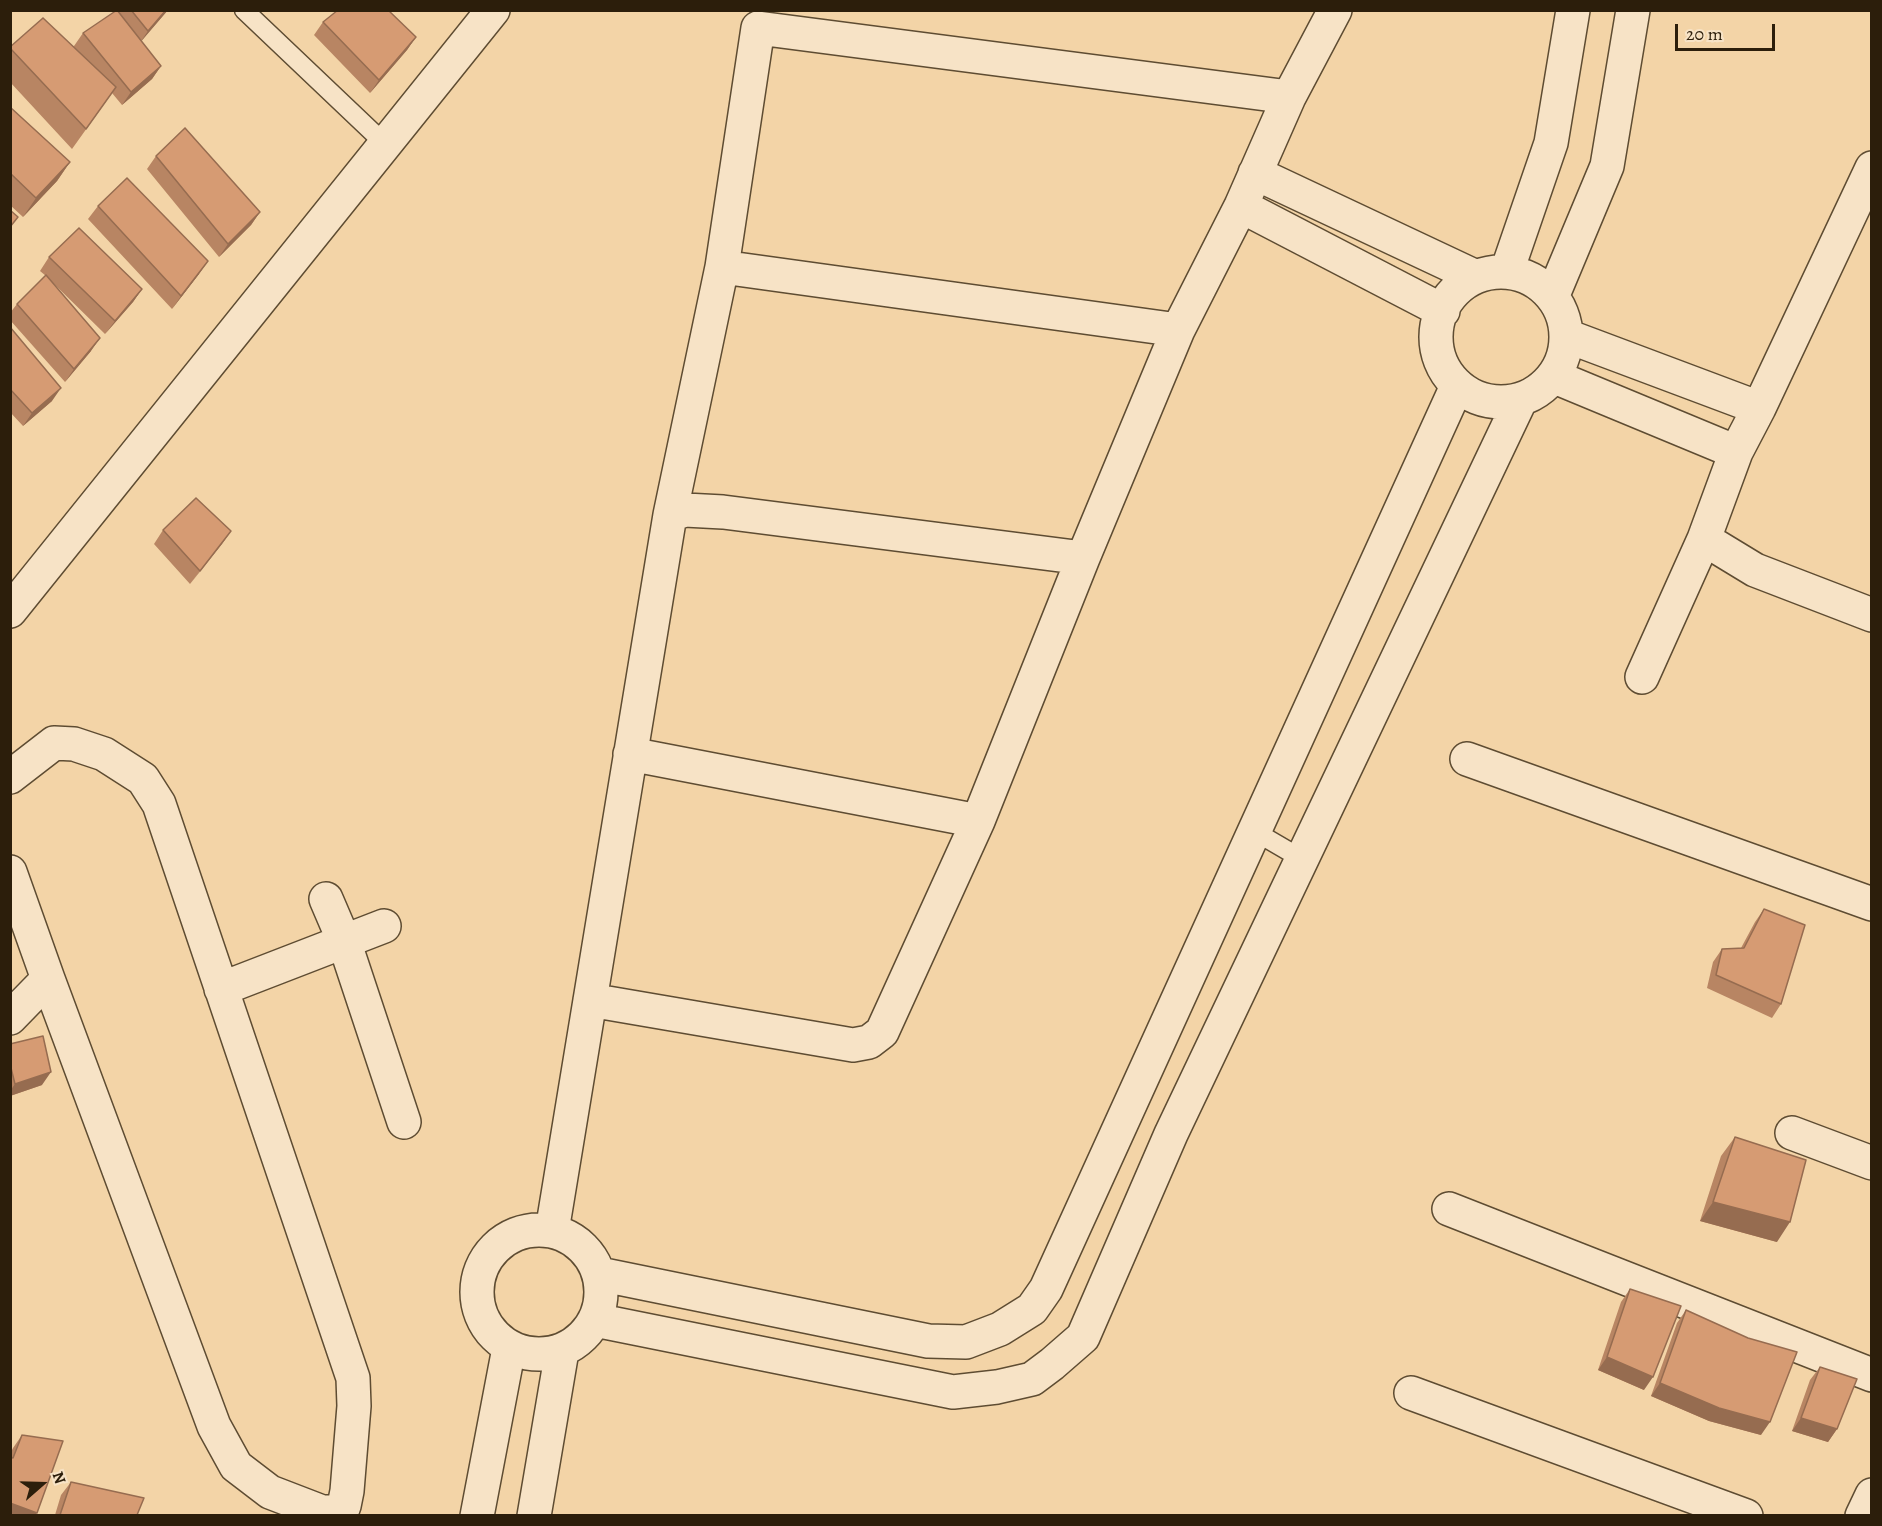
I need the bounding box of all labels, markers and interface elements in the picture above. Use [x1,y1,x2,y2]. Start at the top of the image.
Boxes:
scale bar [1678,12,1778,50]
text: 20 m [1686,22,1723,46]
north arrow [12,1454,72,1514]
text: N [47,1469,71,1487]

